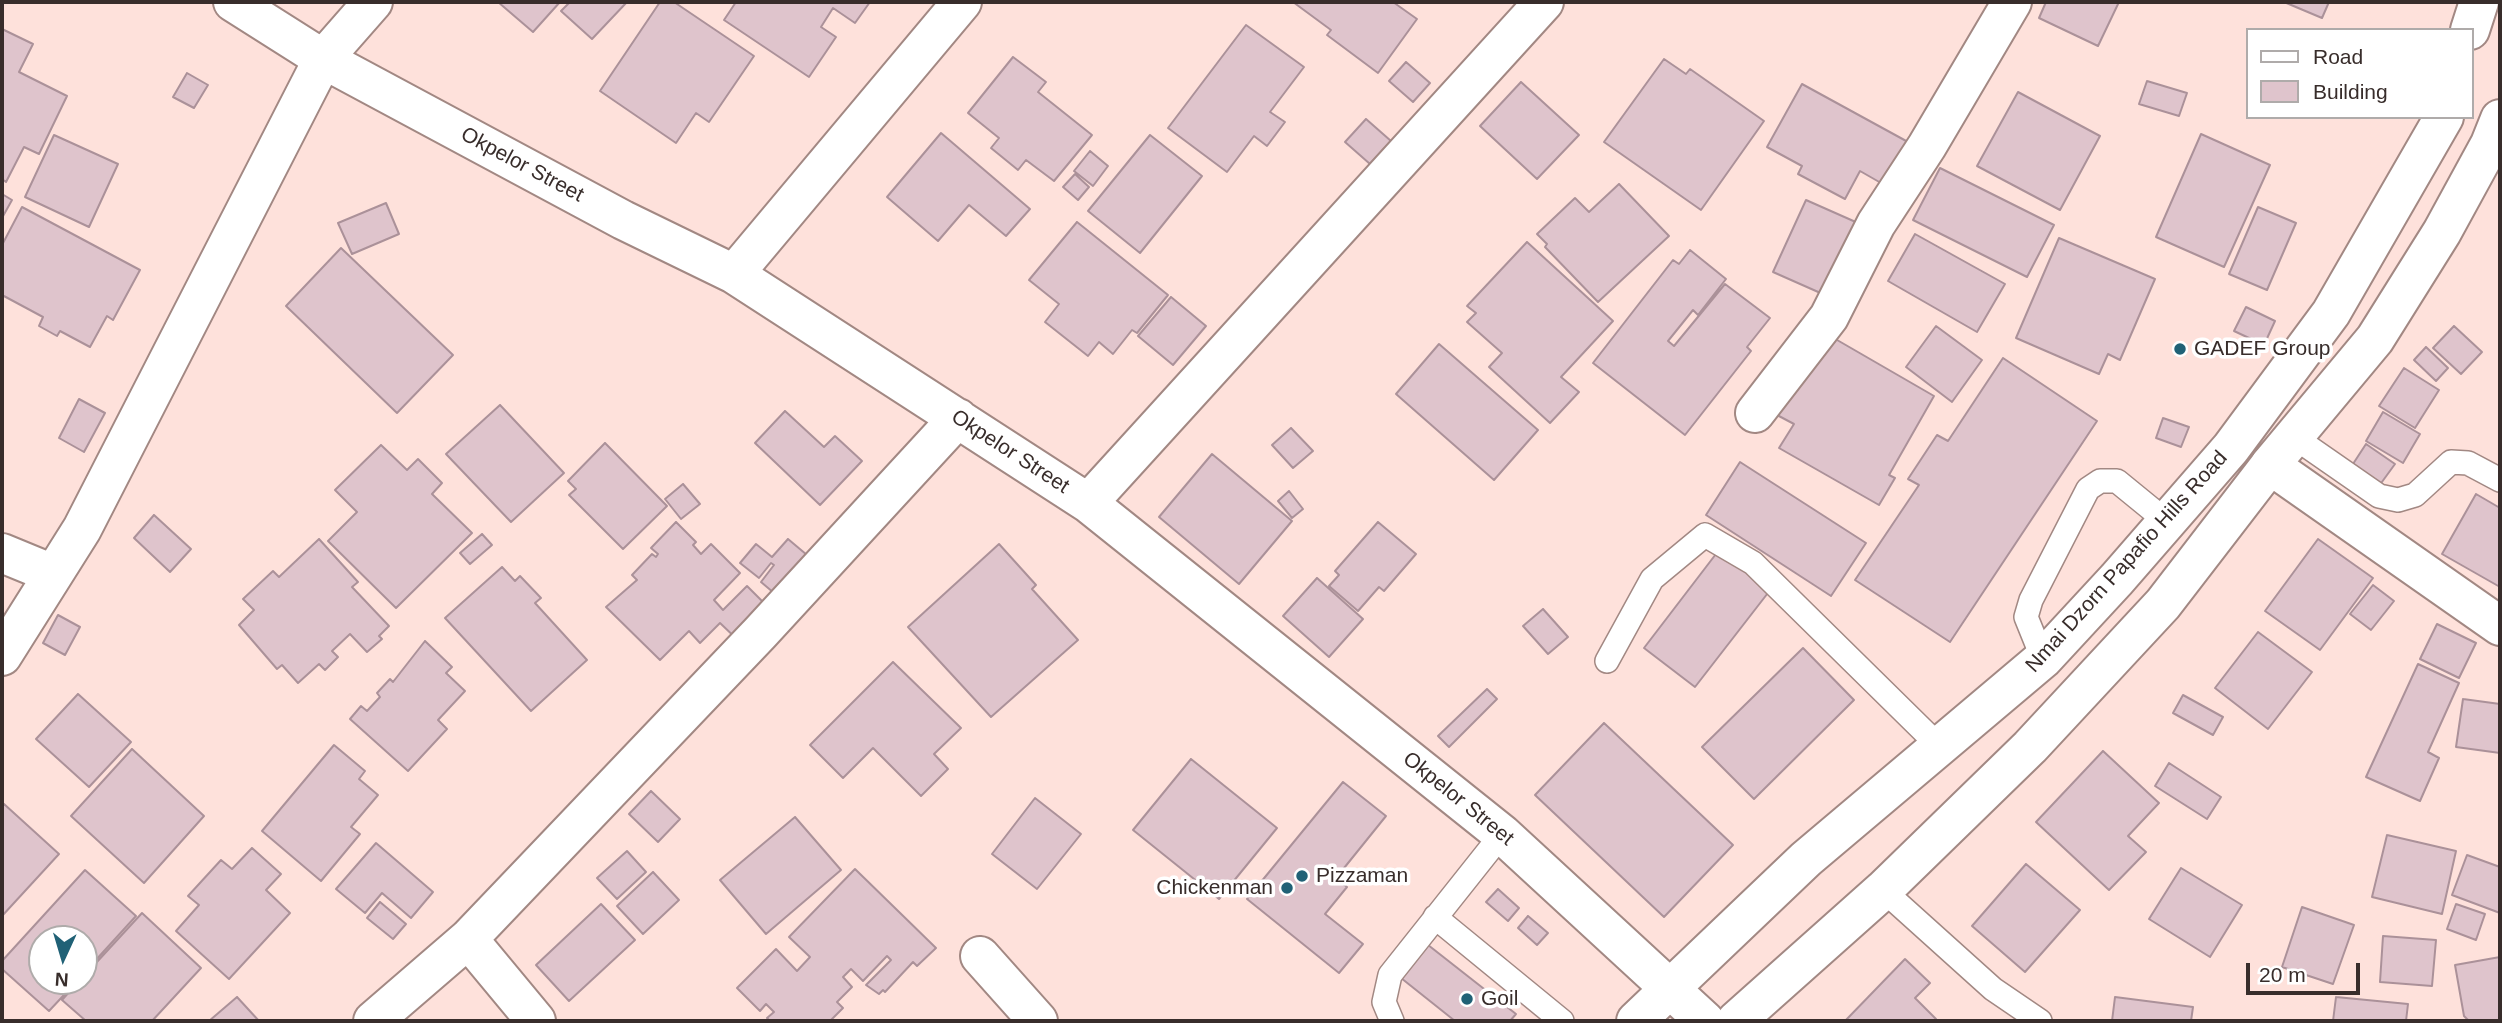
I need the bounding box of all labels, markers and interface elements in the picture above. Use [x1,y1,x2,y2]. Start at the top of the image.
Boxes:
legend [2246,28,2474,119]
text: Road [2313,45,2363,68]
text: Building [2313,80,2388,103]
street label: Okpelor Street [456,122,588,208]
place label: GADEF Group [2194,336,2331,362]
marker: GADEF Group [2172,341,2188,357]
street label: Okpelor Street [946,405,1074,499]
street label: Nmai Dzorn Papafio Hills Road [2021,446,2233,678]
street label: Okpelor Street [1397,747,1519,851]
place label: Pizzaman [1316,863,1408,889]
marker: Pizzaman [1294,868,1310,884]
place label: Chickenman [1156,875,1273,901]
marker: Chickenman [1279,880,1295,896]
north arrow [28,925,98,995]
scale bar [2250,950,2364,994]
text: 20 m [2259,963,2306,986]
text: N [54,968,69,990]
place label: Goil [1481,986,1518,1012]
marker: Goil [1459,991,1475,1007]

